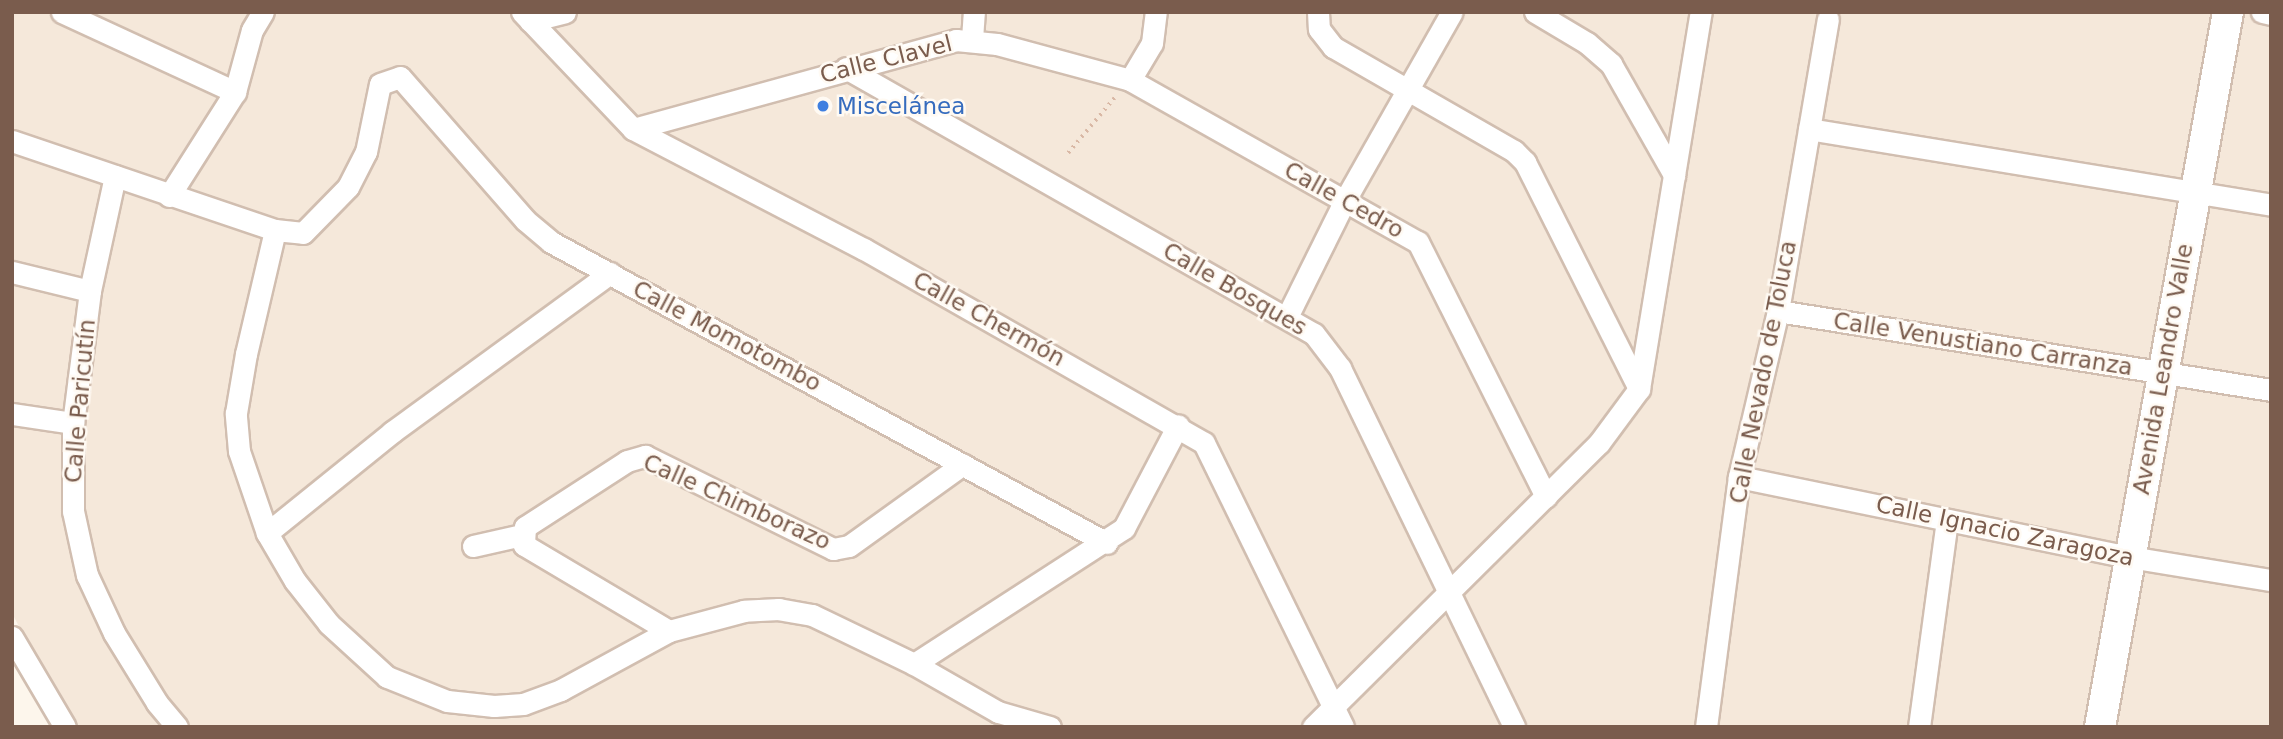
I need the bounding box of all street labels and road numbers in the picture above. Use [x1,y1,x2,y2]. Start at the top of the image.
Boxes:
street label: Calle Clavel [817,29,955,89]
street label: Calle Cedro [1279,156,1409,244]
street label: Calle Bosques [1158,237,1312,341]
street label: Calle Nevado de Toluca [1724,238,1802,506]
street label: Avenida Leandro Valle [2127,241,2199,497]
street label: Calle Chermón [908,266,1070,372]
street label: Calle Momotombo [628,275,826,397]
street label: Calle Venustiano Carranza [1831,307,2135,381]
street label: Calle Paricutín [59,318,101,484]
street label: Calle Chimborazo [639,448,835,556]
street label: Calle Ignacio Zaragoza [1873,490,2137,572]

